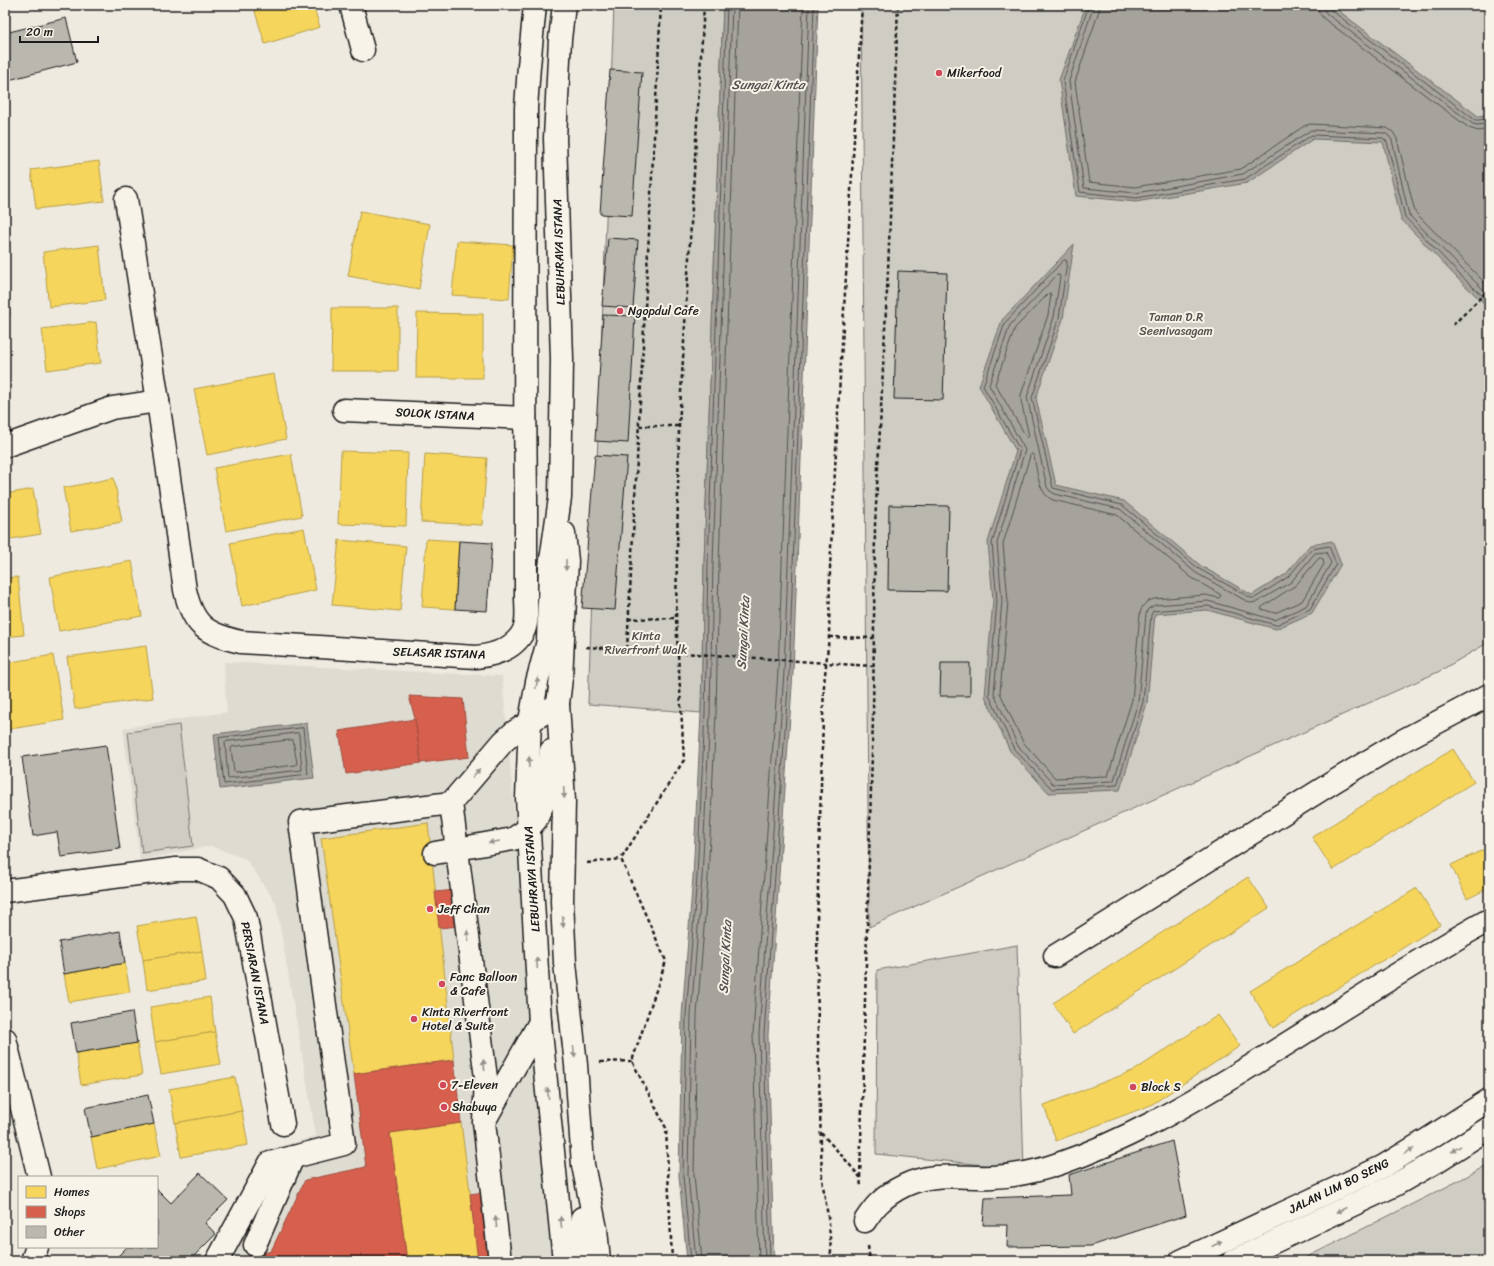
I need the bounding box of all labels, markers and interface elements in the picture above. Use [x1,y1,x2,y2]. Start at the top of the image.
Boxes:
scale bar [20,18,98,44]
text: 20 m [26,21,53,43]
place label: Mikerfood [947,62,1003,84]
marker: Mikerfood [934,68,944,78]
water label: Sungai Kinta [732,73,806,96]
street label: LEBUHRAYA ISTANA [546,198,572,306]
place label: Ngopdul Cafe [628,300,699,322]
marker: Ngopdul Cafe [615,306,625,316]
park label: Taman D.R Seenivasagam [1139,306,1213,342]
street label: SOLOK ISTANA [395,401,475,427]
one-way arrow [563,559,569,572]
water label: Sungai Kinta [730,595,756,670]
park label: Kinta Riverfront Walk [605,625,688,661]
street label: SELASAR ISTANA [392,640,486,666]
one-way arrow [534,677,540,689]
one-way arrow [525,756,532,768]
one-way arrow [472,768,481,778]
one-way arrow [560,786,567,799]
street label: LEBUHRAYA ISTANA [517,825,547,933]
one-way arrow [487,839,500,845]
place label: Jeff Chan [437,898,490,920]
marker: Jeff Chan [425,904,435,914]
one-way arrow [559,916,566,928]
water label: Sungai Kinta [712,919,738,994]
street label: PERSIARAN ISTANA [234,920,276,1027]
one-way arrow [465,930,471,942]
one-way arrow [534,957,541,969]
place label: Fanc Balloon & Cafe [450,966,518,1002]
marker: Fanc Balloon & Cafe [437,979,447,989]
place label: Kinta Riverfront Hotel & Suite [422,1001,509,1037]
marker: Kinta Riverfront Hotel & Suite [409,1014,419,1024]
one-way arrow [571,1046,578,1058]
one-way arrow [481,1059,487,1071]
place label: 7-Eleven [451,1074,498,1096]
place label: Block S [1141,1076,1182,1098]
marker: 7-Eleven [438,1080,448,1090]
marker: Block S [1128,1082,1138,1092]
one-way arrow [544,1087,551,1099]
place label: Shabuya [452,1096,497,1118]
marker: Shabuya [439,1102,449,1112]
one-way arrow [1451,1145,1461,1153]
one-way arrow [1403,1147,1415,1154]
street label: JALAN LIM BO SENG [1284,1152,1393,1220]
legend [18,1176,158,1248]
text: Homes [54,1181,90,1203]
text: Shops [54,1201,85,1223]
one-way arrow [1336,1207,1347,1213]
one-way arrow [492,1216,499,1228]
one-way arrow [558,1216,564,1228]
text: Other [54,1221,85,1243]
one-way arrow [1211,1241,1222,1247]

